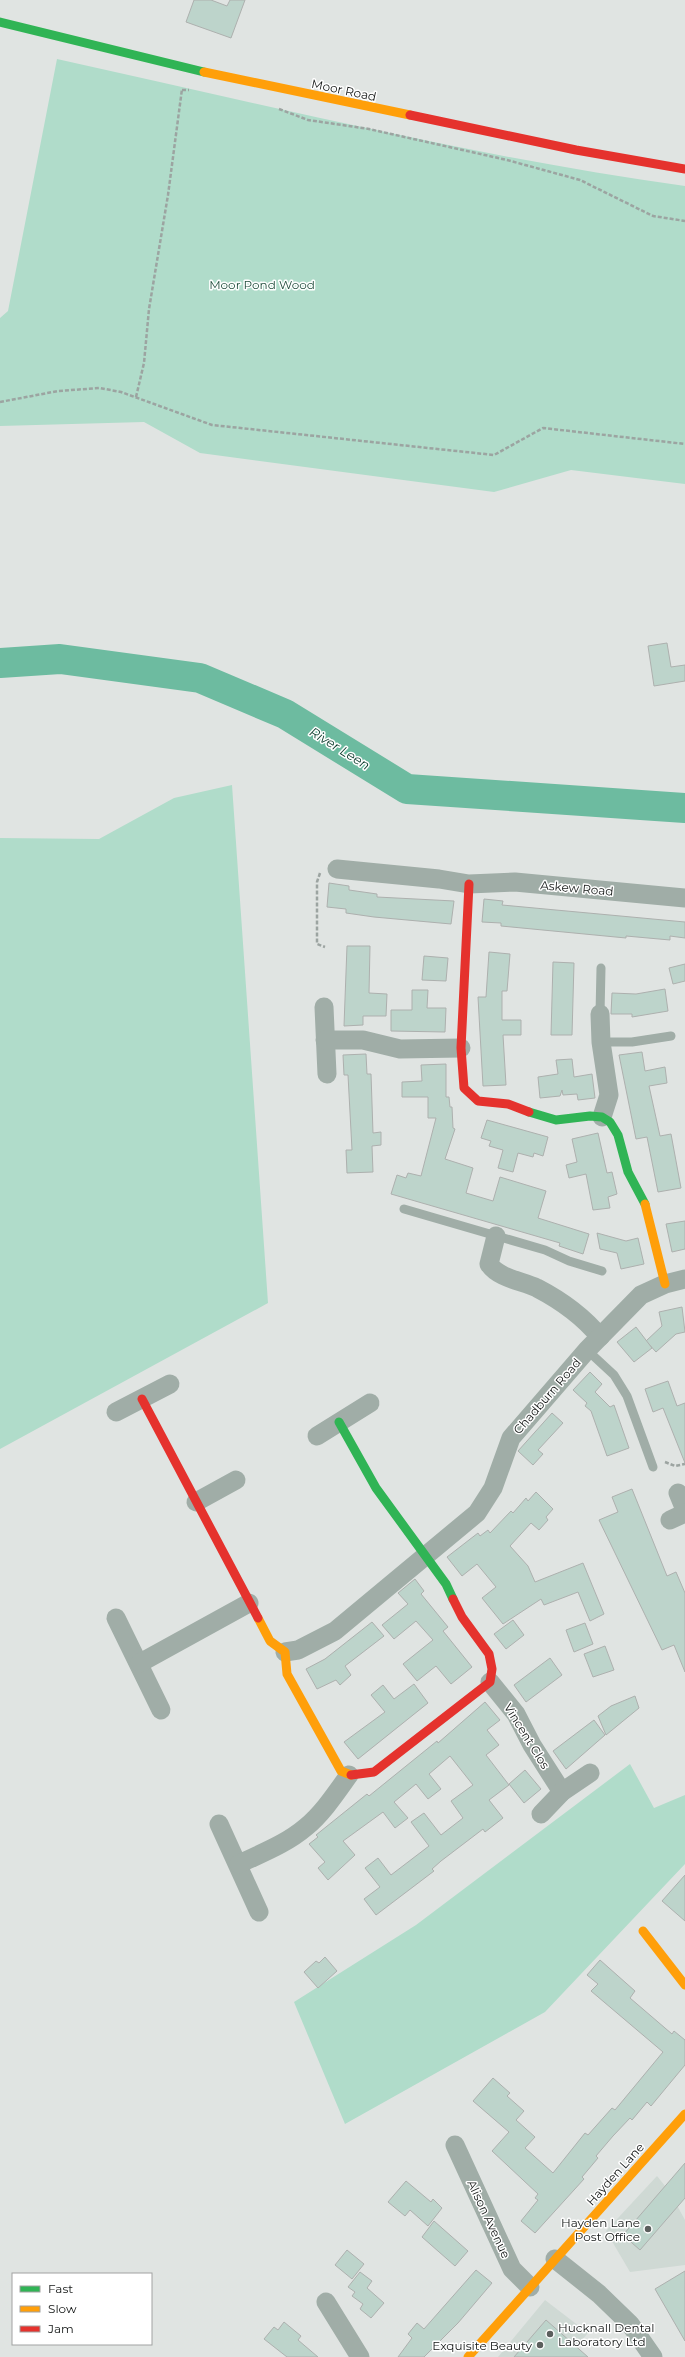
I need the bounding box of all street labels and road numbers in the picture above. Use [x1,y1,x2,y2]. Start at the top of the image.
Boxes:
street label: Moor Road [310,76,378,104]
street label: Askew Road [540,877,614,899]
street label: Chadburn Road [510,1355,584,1437]
street label: Vincent Clos [501,1700,553,1772]
street label: Hayden Lane [583,2140,647,2208]
street label: Alison Avenue [464,2177,514,2261]

